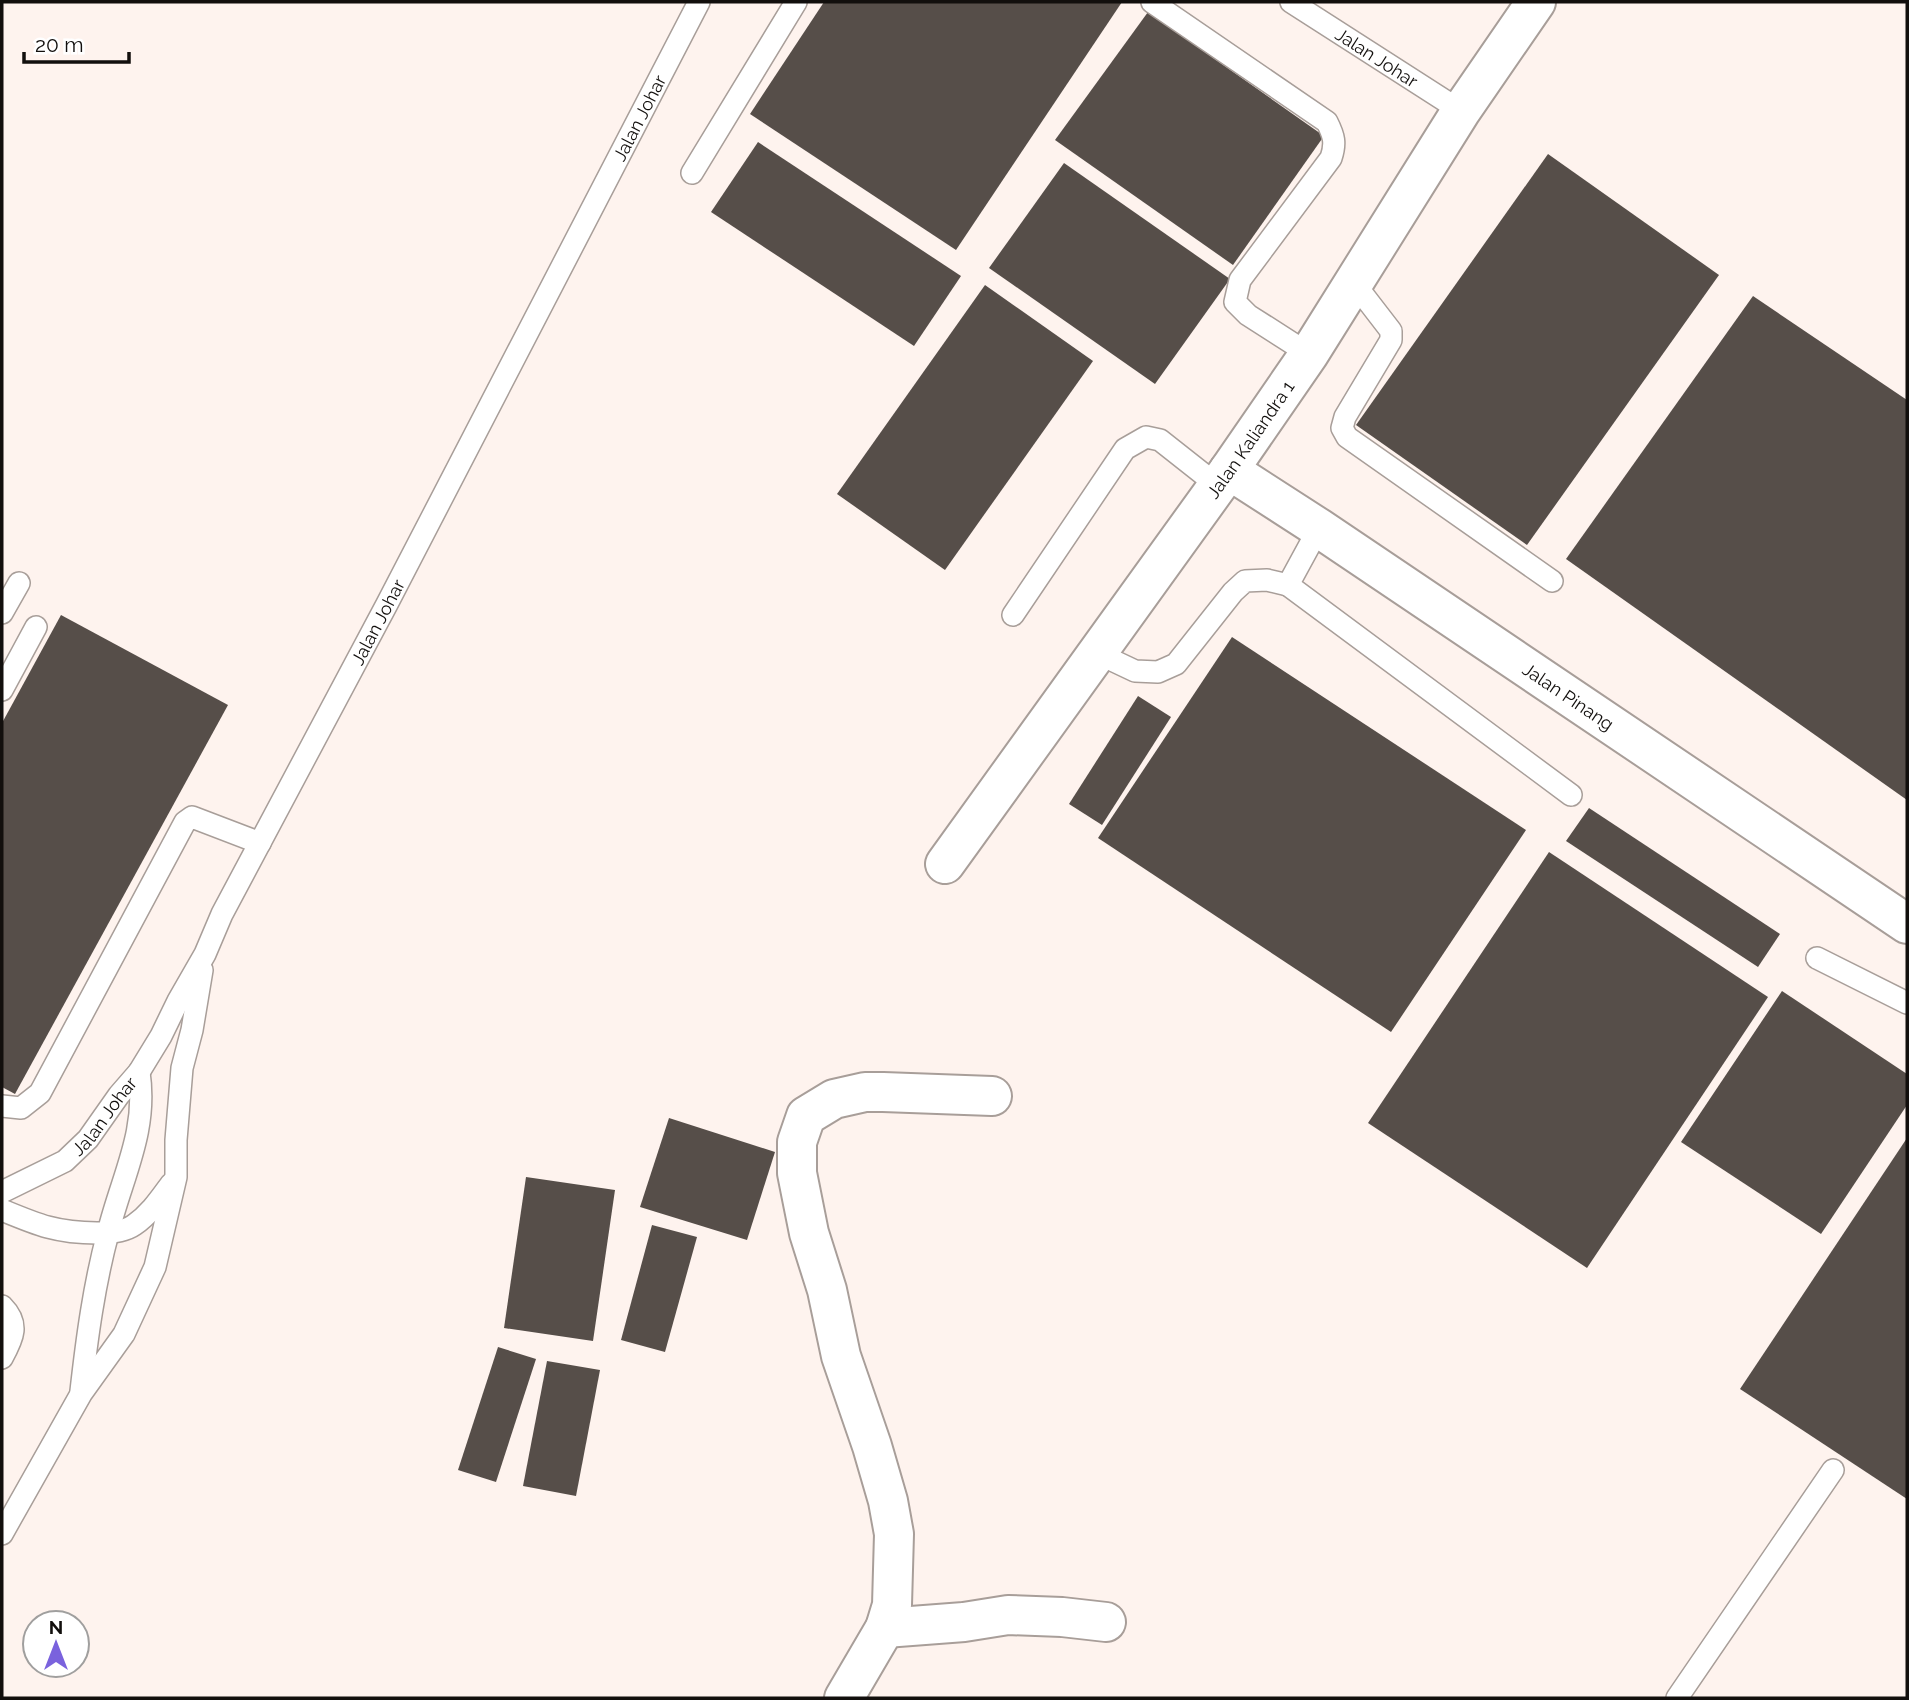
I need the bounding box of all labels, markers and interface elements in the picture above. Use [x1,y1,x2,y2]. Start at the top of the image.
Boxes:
scale bar [24,21,130,65]
street label: Jalan Johar [1332,23,1422,91]
text: 20 m [35,32,83,57]
street label: Jalan Johar [608,71,670,164]
street label: Jalan Kaliandra 1 [1202,376,1298,502]
street label: Jalan Johar [346,575,409,668]
street label: Jalan Pinang [1519,658,1618,734]
street label: Jalan Johar [67,1072,141,1160]
north arrow [21,1609,91,1679]
text: N [49,1616,63,1638]

